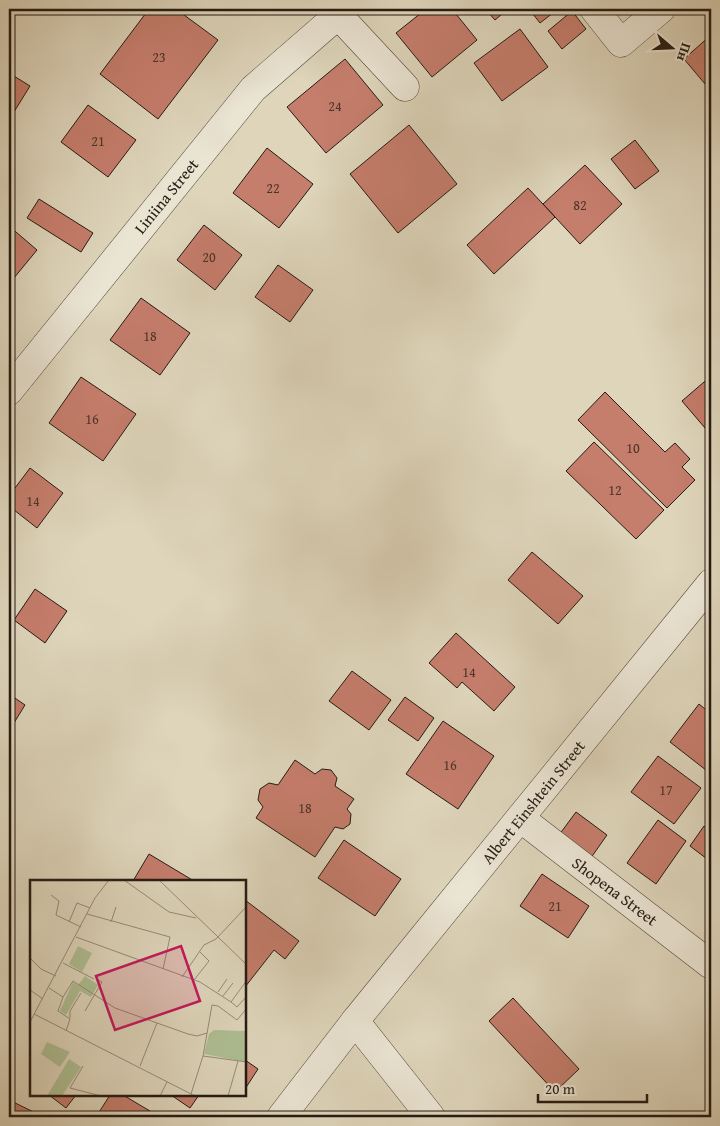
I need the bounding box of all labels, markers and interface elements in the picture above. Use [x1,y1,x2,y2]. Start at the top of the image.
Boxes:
north arrow [648,22,698,72]
text: Пн [672,40,697,64]
house number: 23 [152,47,166,67]
house number: 24 [328,96,342,116]
house number: 21 [91,131,105,151]
street label: Liniina Street [128,153,204,239]
house number: 22 [266,178,280,198]
house number: 82 [573,195,587,215]
house number: 20 [202,247,216,267]
house number: 18 [143,326,157,346]
house number: 16 [85,409,99,429]
house number: 10 [626,438,640,458]
house number: 12 [608,480,622,500]
house number: 14 [26,491,40,511]
house number: 14 [462,662,476,682]
street label: Albert Einshtein Street [475,735,591,869]
house number: 16 [443,755,457,775]
house number: 17 [659,780,673,800]
house number: 18 [298,798,312,818]
street label: Shopena Street [567,851,663,931]
inset map [30,880,246,1096]
house number: 21 [548,896,562,916]
scale bar [538,1071,646,1103]
text: 20 m [545,1078,576,1099]

